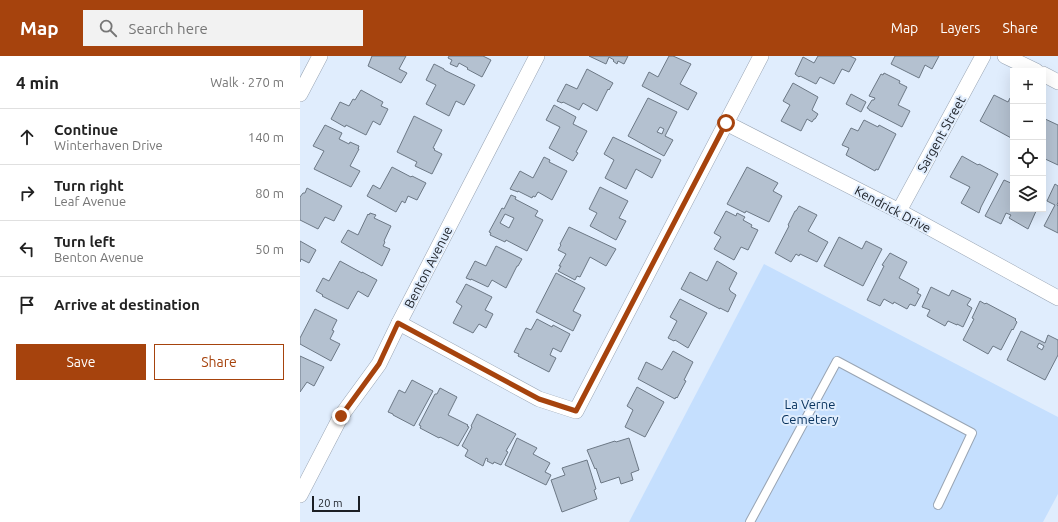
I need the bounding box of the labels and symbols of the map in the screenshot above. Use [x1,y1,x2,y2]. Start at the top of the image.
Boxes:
street label: Sargent Street [914,93,968,175]
route start [717,114,735,132]
street label: Kendrick Drive [852,183,934,235]
street label: Benton Avenue [401,224,455,310]
park label: La Verne Cemetery [781,397,839,426]
route end [332,407,350,425]
scale bar [312,494,360,513]

